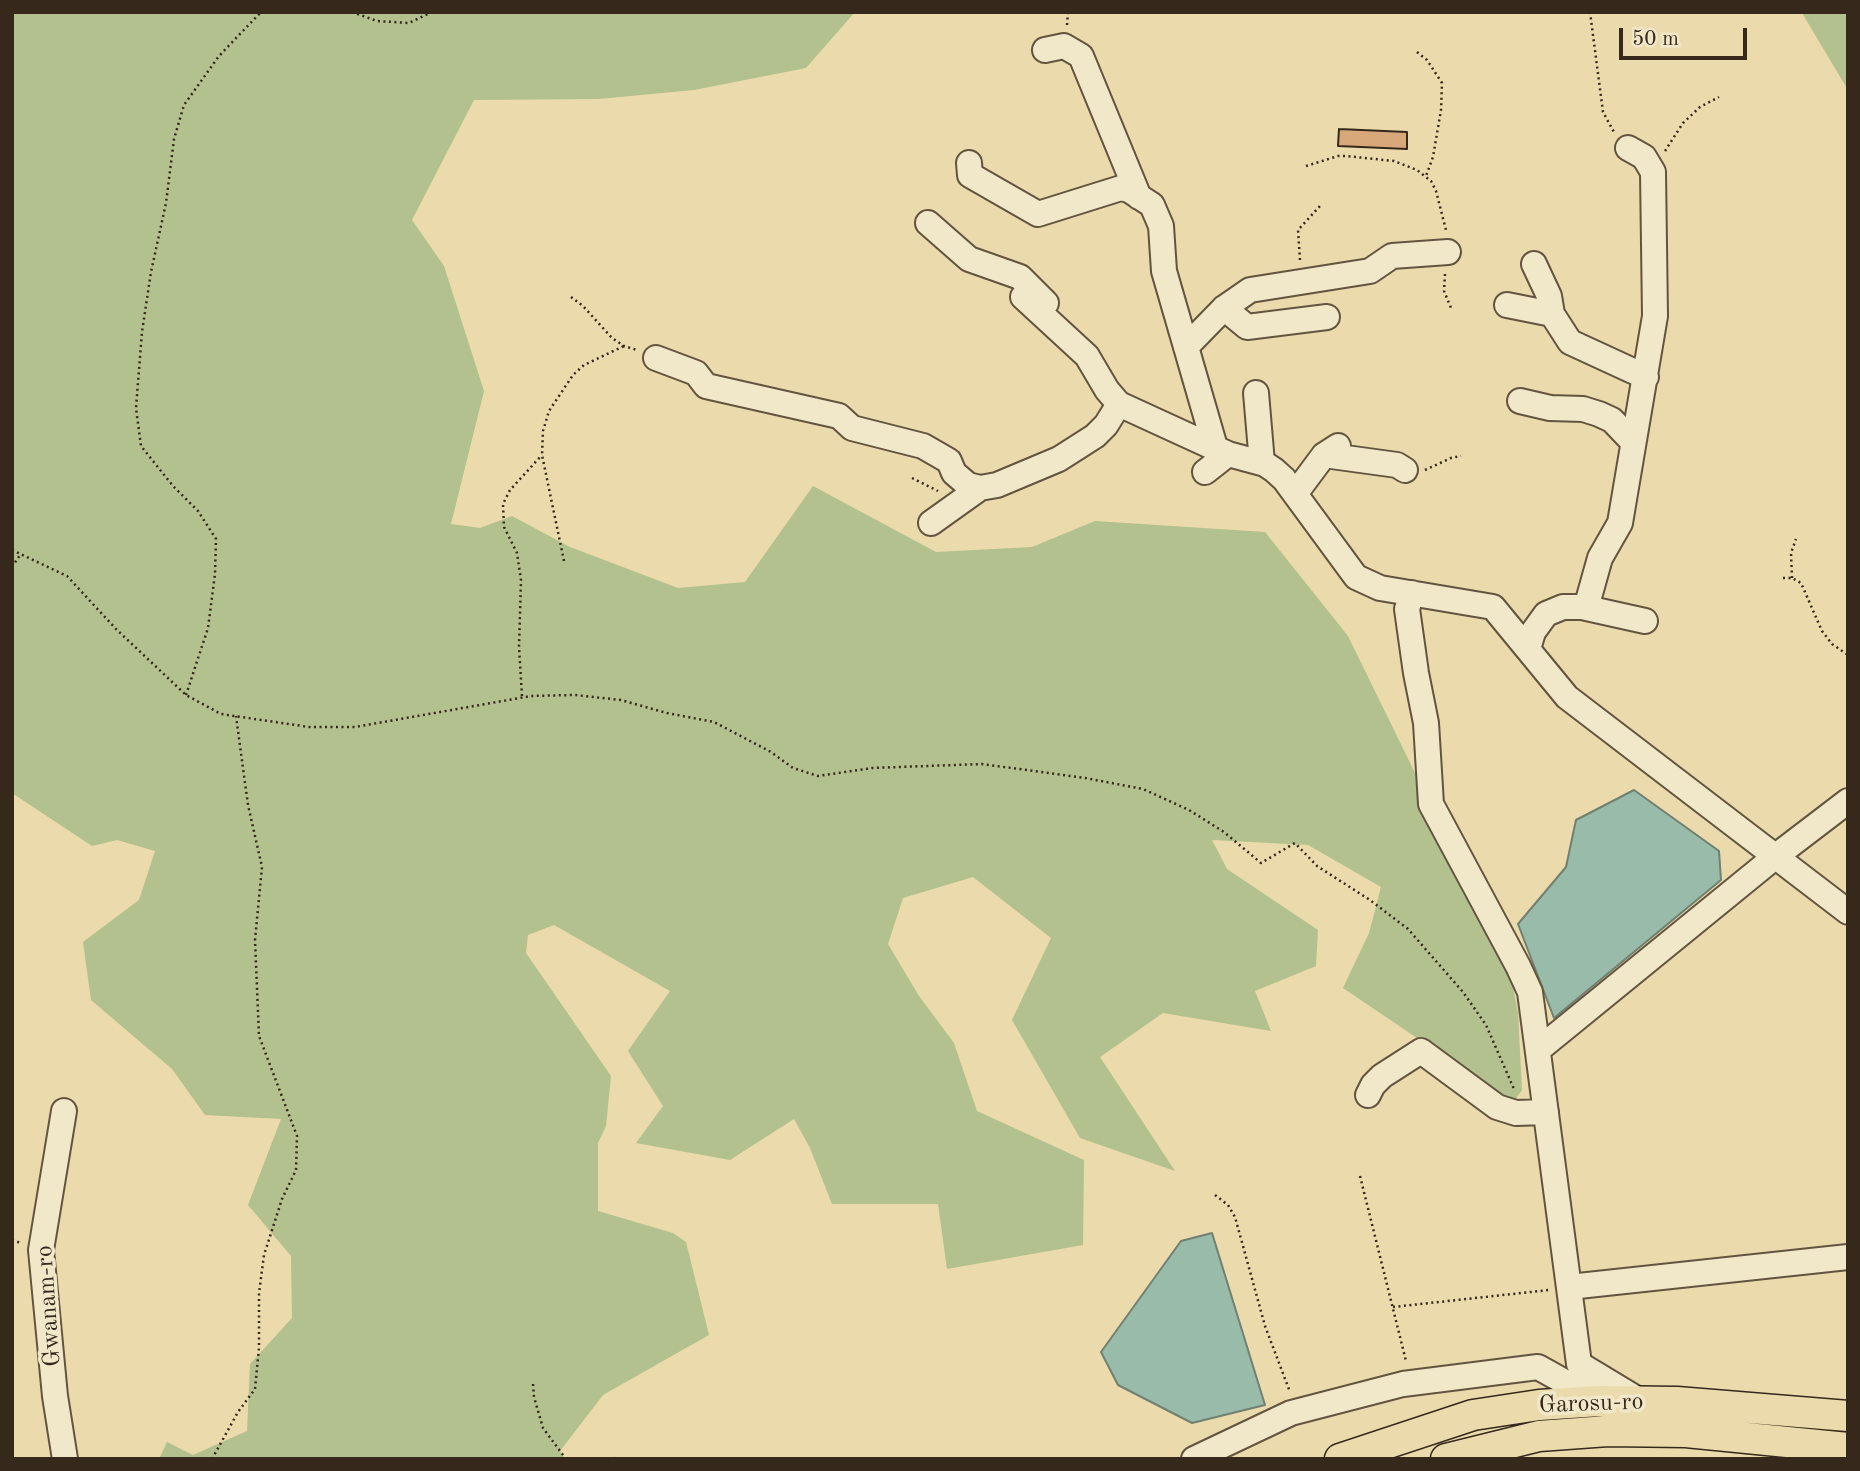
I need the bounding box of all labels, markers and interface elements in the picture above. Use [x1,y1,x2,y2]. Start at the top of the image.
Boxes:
scale bar [1622,14,1750,58]
text: 50 m [1632,29,1679,50]
street label: Gwanam-ro [30,1244,68,1368]
street label: Garosu-ro [1538,1388,1644,1420]

